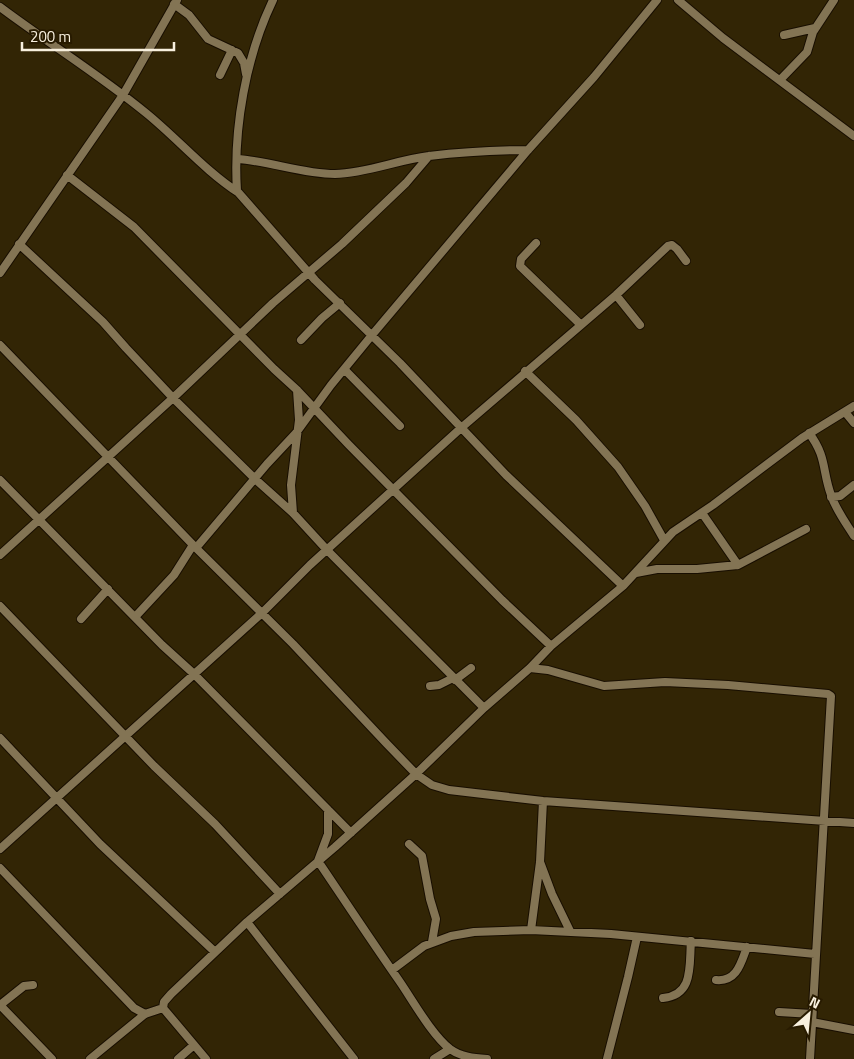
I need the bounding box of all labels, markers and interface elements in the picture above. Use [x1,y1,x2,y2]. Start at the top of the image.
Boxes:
scale bar [22,20,175,52]
text: 200 m [30,25,71,48]
north arrow [784,989,834,1039]
text: N [806,990,824,1014]

